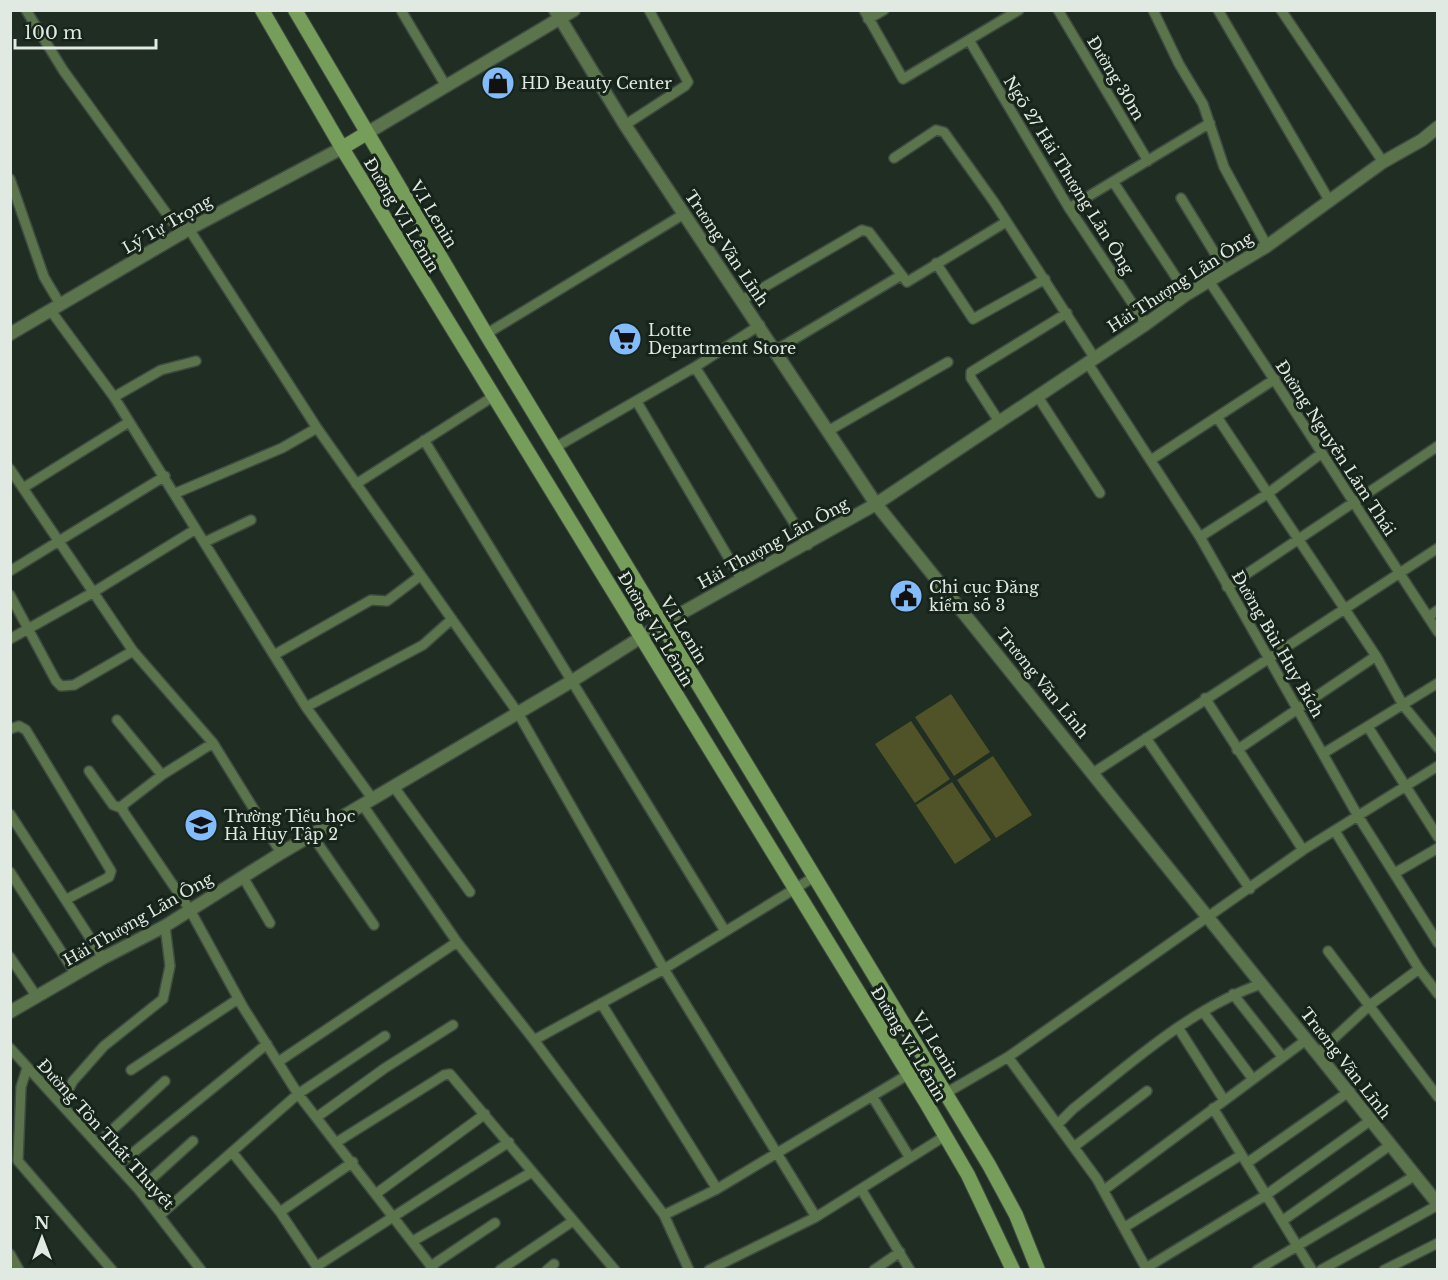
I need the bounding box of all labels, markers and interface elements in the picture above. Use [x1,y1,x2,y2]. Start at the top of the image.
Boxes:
scale bar [15,12,156,50]
text: 100 m [24,22,82,44]
street label: Đường 30m [1083,32,1149,124]
shop icon: HD Beauty Center [480,65,516,101]
street label: Ngõ 27 Hải Thượng Lãn Ông [999,72,1139,278]
place label: HD Beauty Center [521,73,672,93]
street label: Đường V.I Lênin [360,154,444,276]
street label: V.I Lenin [406,176,462,251]
street label: Trương Văn Lĩnh [681,186,773,310]
street label: Lý Tự Trọng [119,190,216,258]
street label: Hải Thượng Lãn Ông [1104,227,1257,336]
place label: Lotte Department Store [648,320,796,358]
supermarket icon: Lotte Department Store [607,321,643,357]
street label: Đường Nguyễn Lâm Thái [1272,357,1401,540]
street label: Hải Thượng Lãn Ông [694,493,852,593]
street label: Đường Bùi Huy Bích [1228,567,1328,721]
street label: Đường V.I Lênin [614,568,698,690]
place label: Chi cục Đăng kiểm số 3 [929,577,1039,615]
public building icon: Chi cục Đăng kiểm số 3 [888,578,924,614]
street label: V.I Lenin [656,592,712,667]
street label: Trương Văn Lĩnh [993,624,1093,742]
place label: Trường Tiểu học Hà Huy Tập 2 [224,806,356,844]
school or university icon: Trường Tiểu học Hà Huy Tập 2 [183,807,219,843]
street label: Hải Thượng Lãn Ông [60,868,217,970]
street label: Đường V.I Lênin [867,983,951,1105]
street label: Trương Văn Lĩnh [1296,1003,1396,1123]
street label: V.I Lenin [908,1007,964,1082]
street label: Đường Tôn Thất Thuyết [33,1055,179,1213]
north arrow [12,1208,72,1268]
text: N [34,1213,50,1233]

